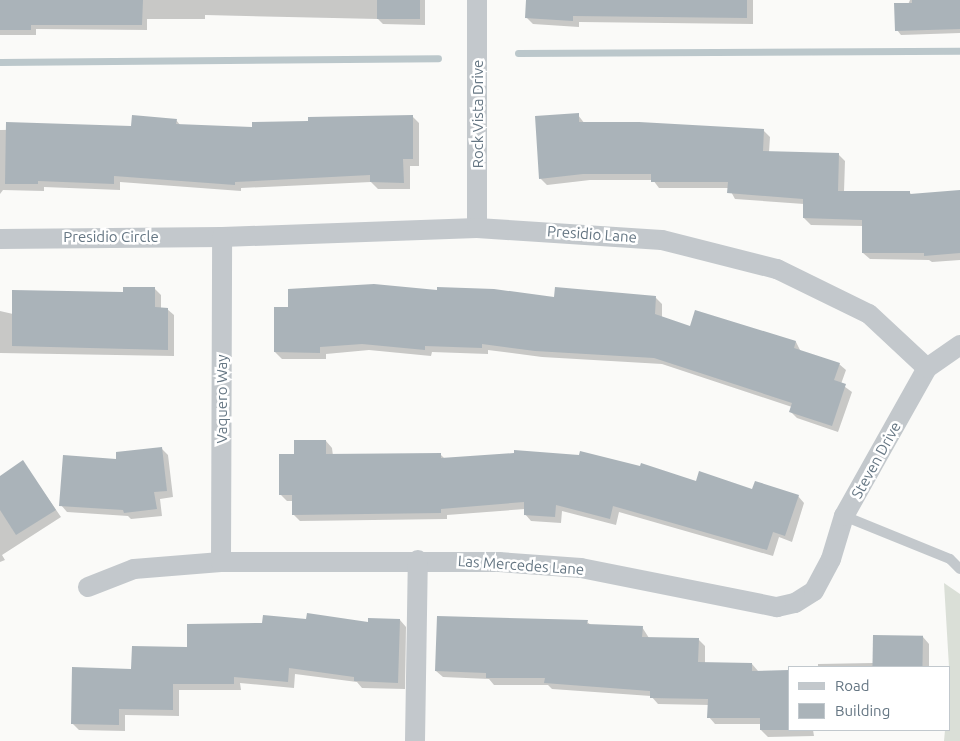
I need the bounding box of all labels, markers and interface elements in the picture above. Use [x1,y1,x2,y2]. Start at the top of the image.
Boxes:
street label: Rock Vista Drive [469,60,487,168]
street label: Presidio Lane [547,222,637,246]
street label: Presidio Circle [63,228,159,246]
street label: Vaquero Way [213,355,231,443]
street label: Steven Drive [848,418,904,502]
street label: Las Mercedes Lane [457,552,585,578]
legend [788,666,950,731]
text: Road [835,677,870,694]
text: Building [835,702,890,719]

